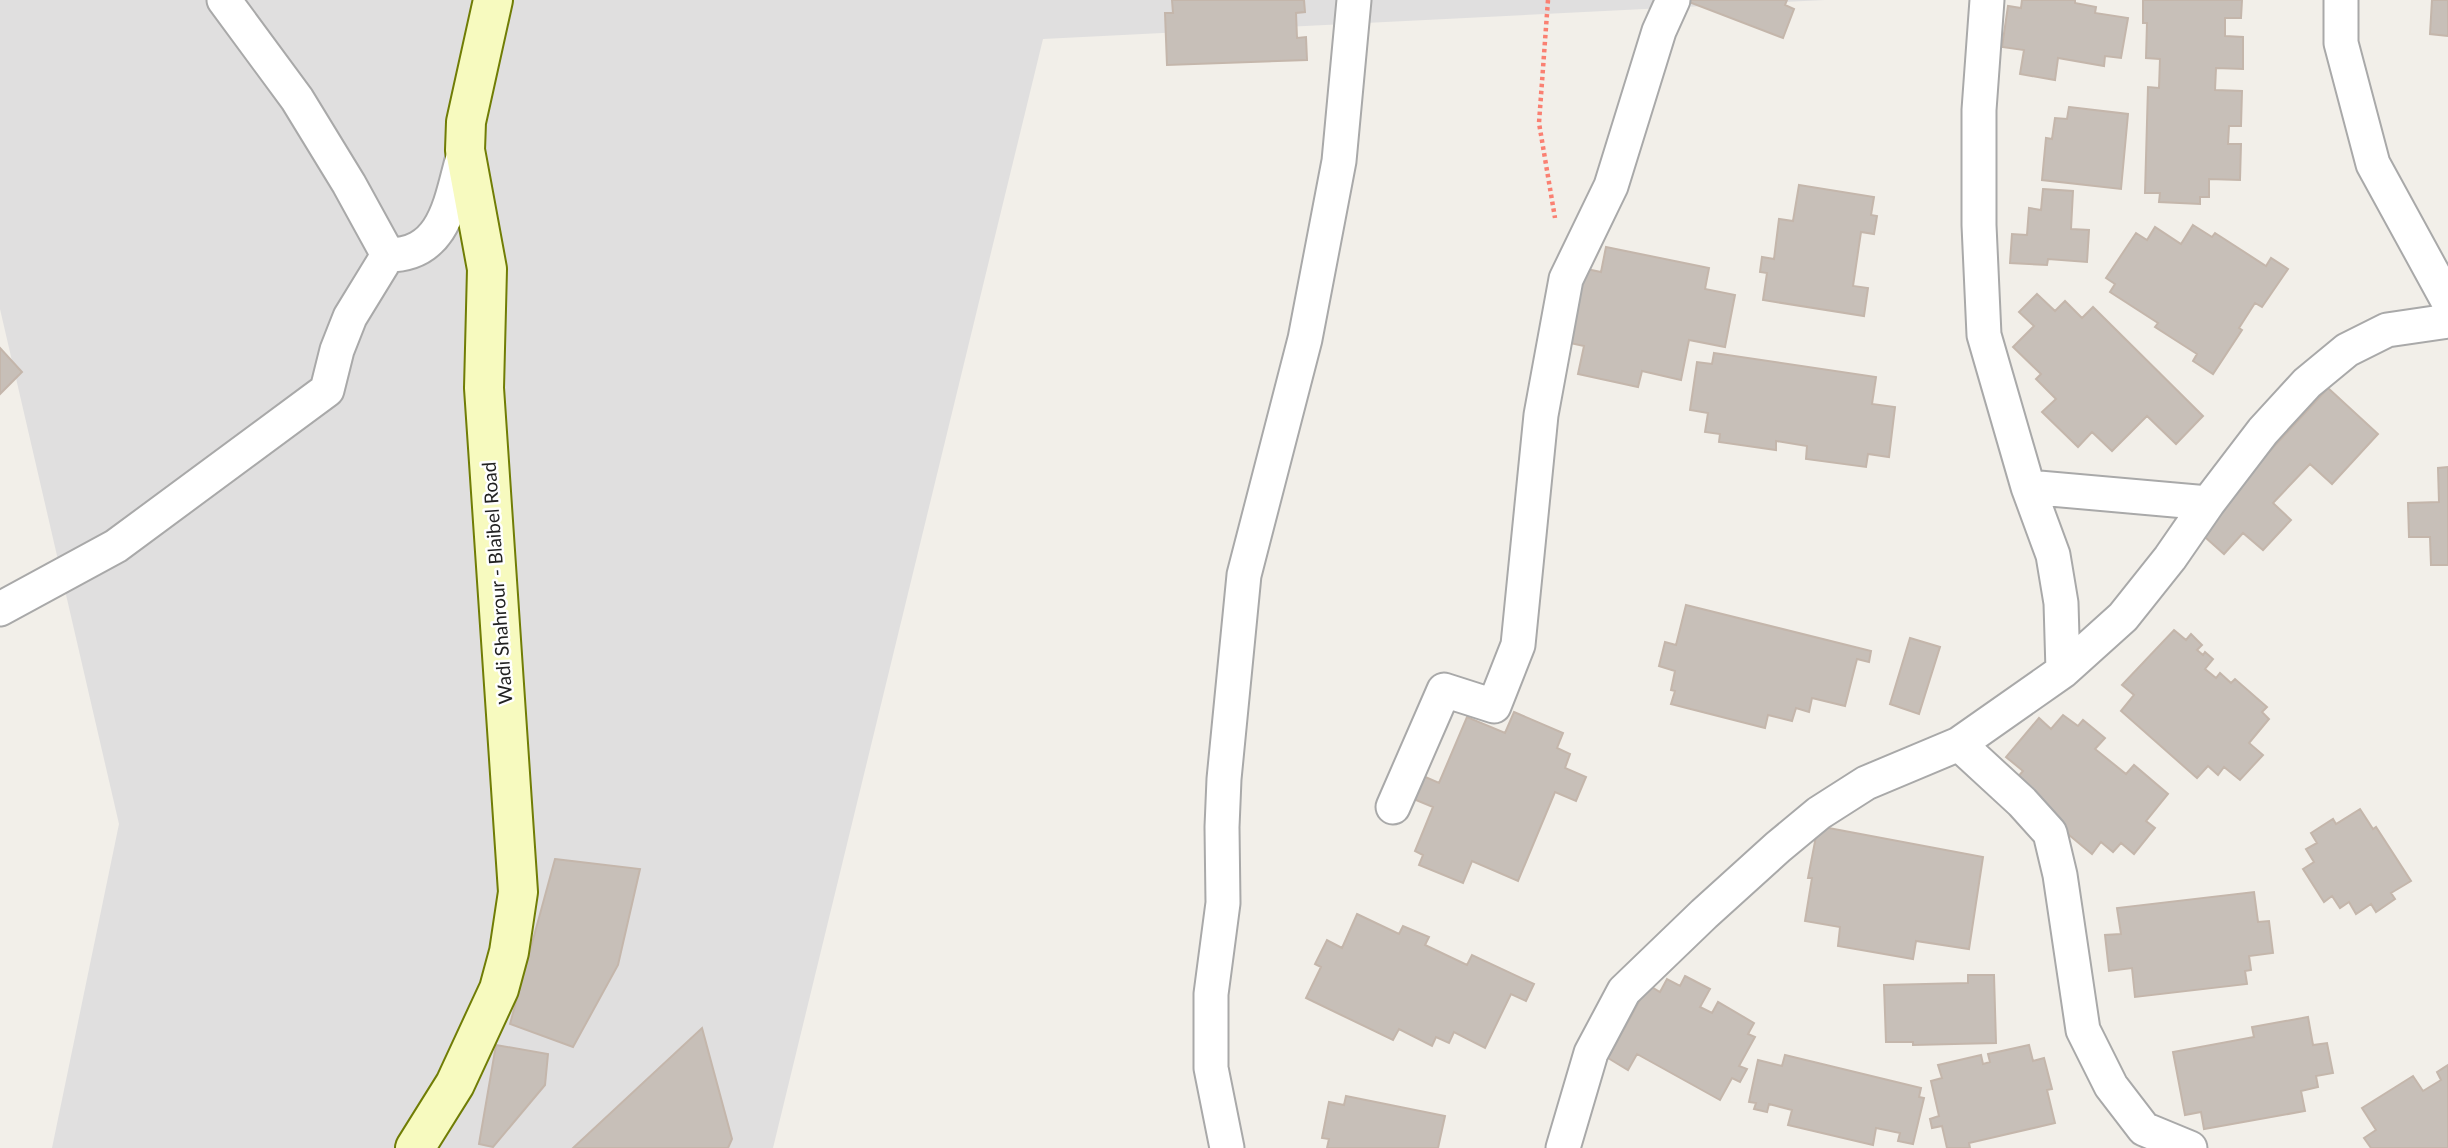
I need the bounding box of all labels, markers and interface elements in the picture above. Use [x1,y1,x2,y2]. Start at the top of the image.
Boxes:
street label: Wadi Shahrour - Blaibel Road [477,461,516,705]

